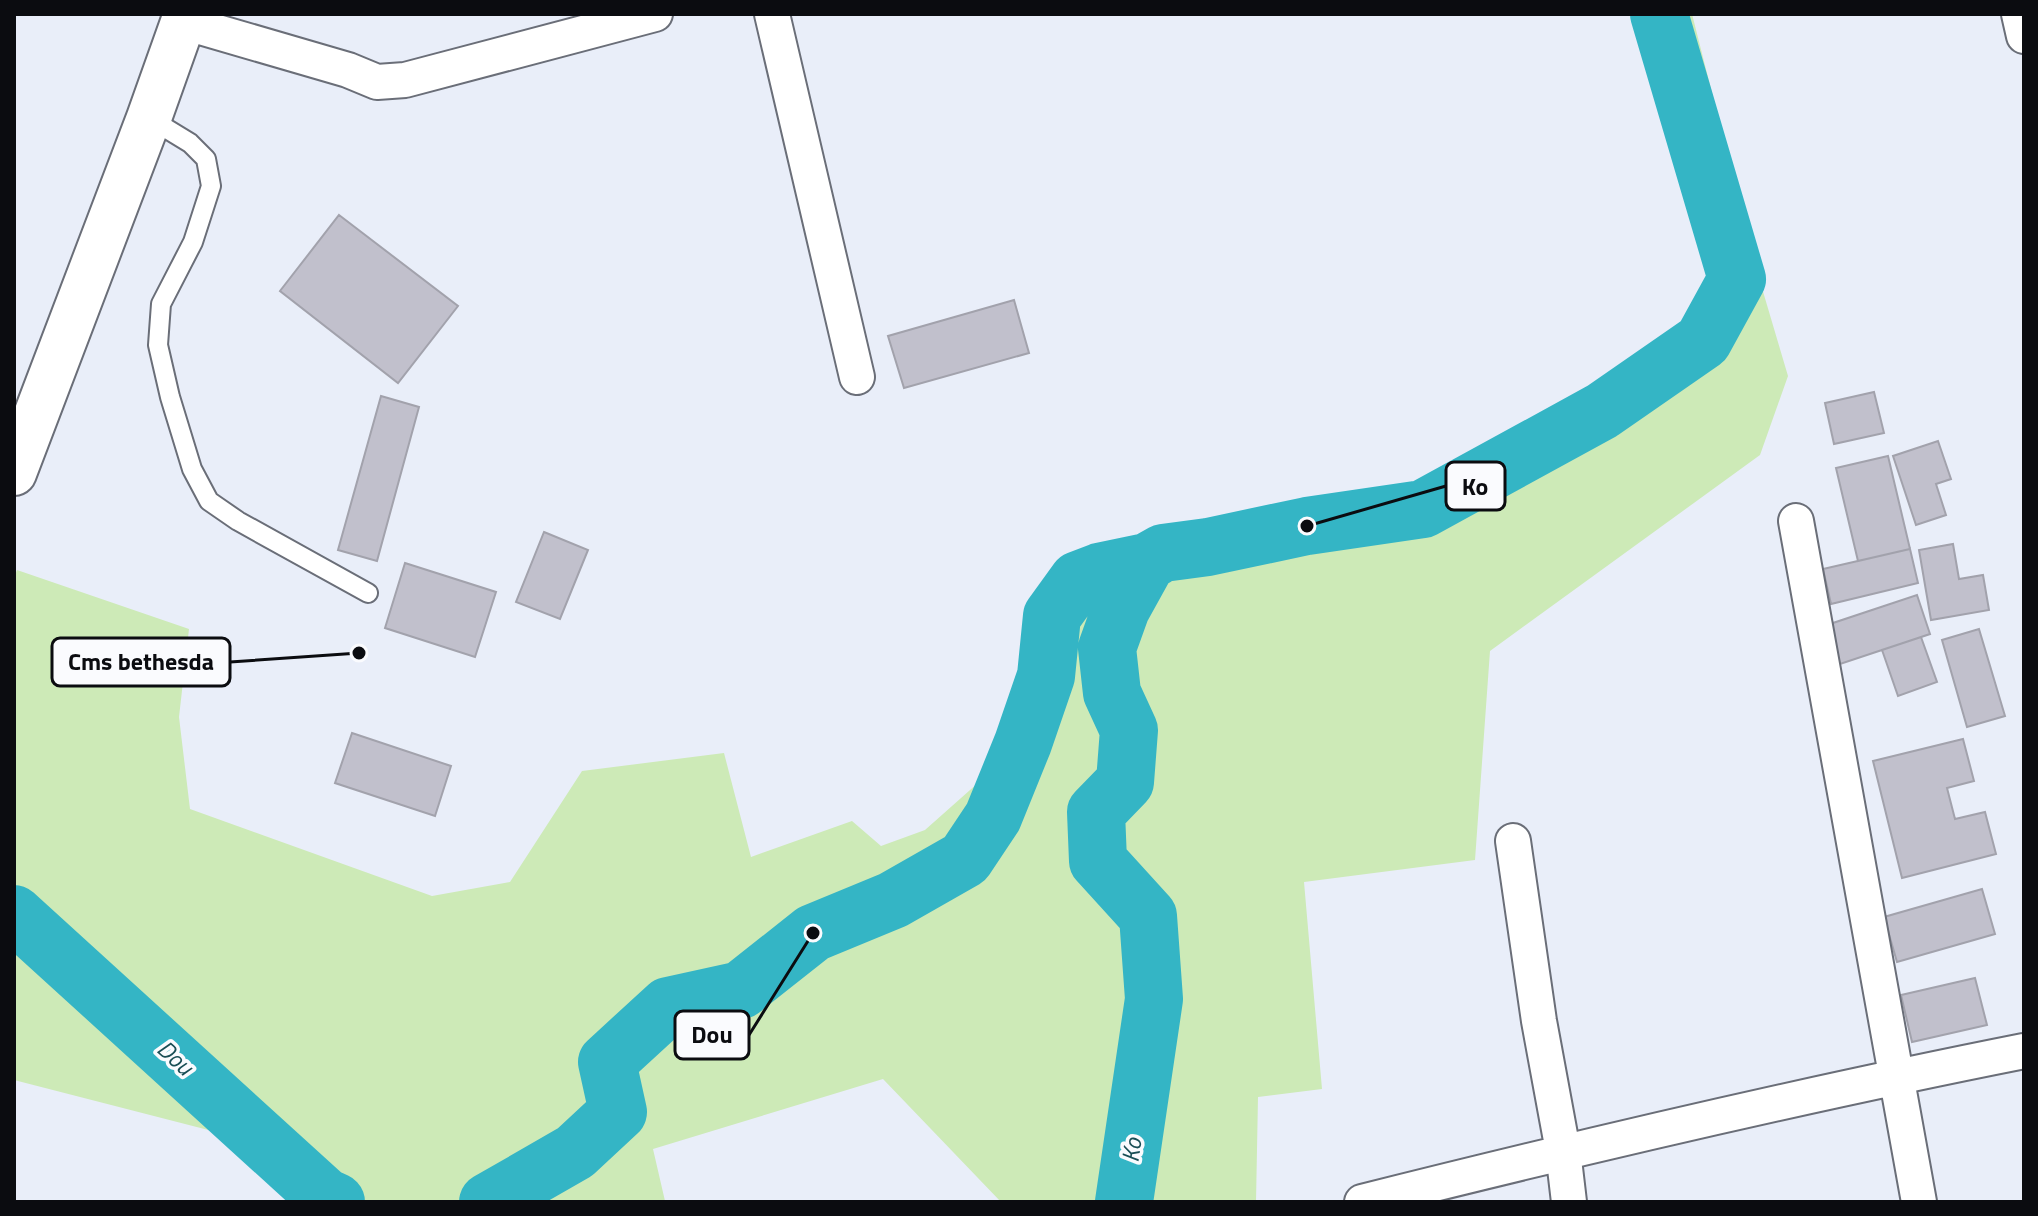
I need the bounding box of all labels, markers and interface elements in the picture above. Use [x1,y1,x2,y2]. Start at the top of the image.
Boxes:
callout: Ko [1446,462,1505,510]
text: Ko [1462,468,1488,504]
callout: Cms bethesda [52,638,230,686]
text: Cms bethesda [68,643,214,679]
callout: Dou [675,1011,749,1059]
text: Dou [691,1016,733,1052]
water label: Dou [149,1031,203,1085]
water label: Ko [1112,1134,1151,1164]

